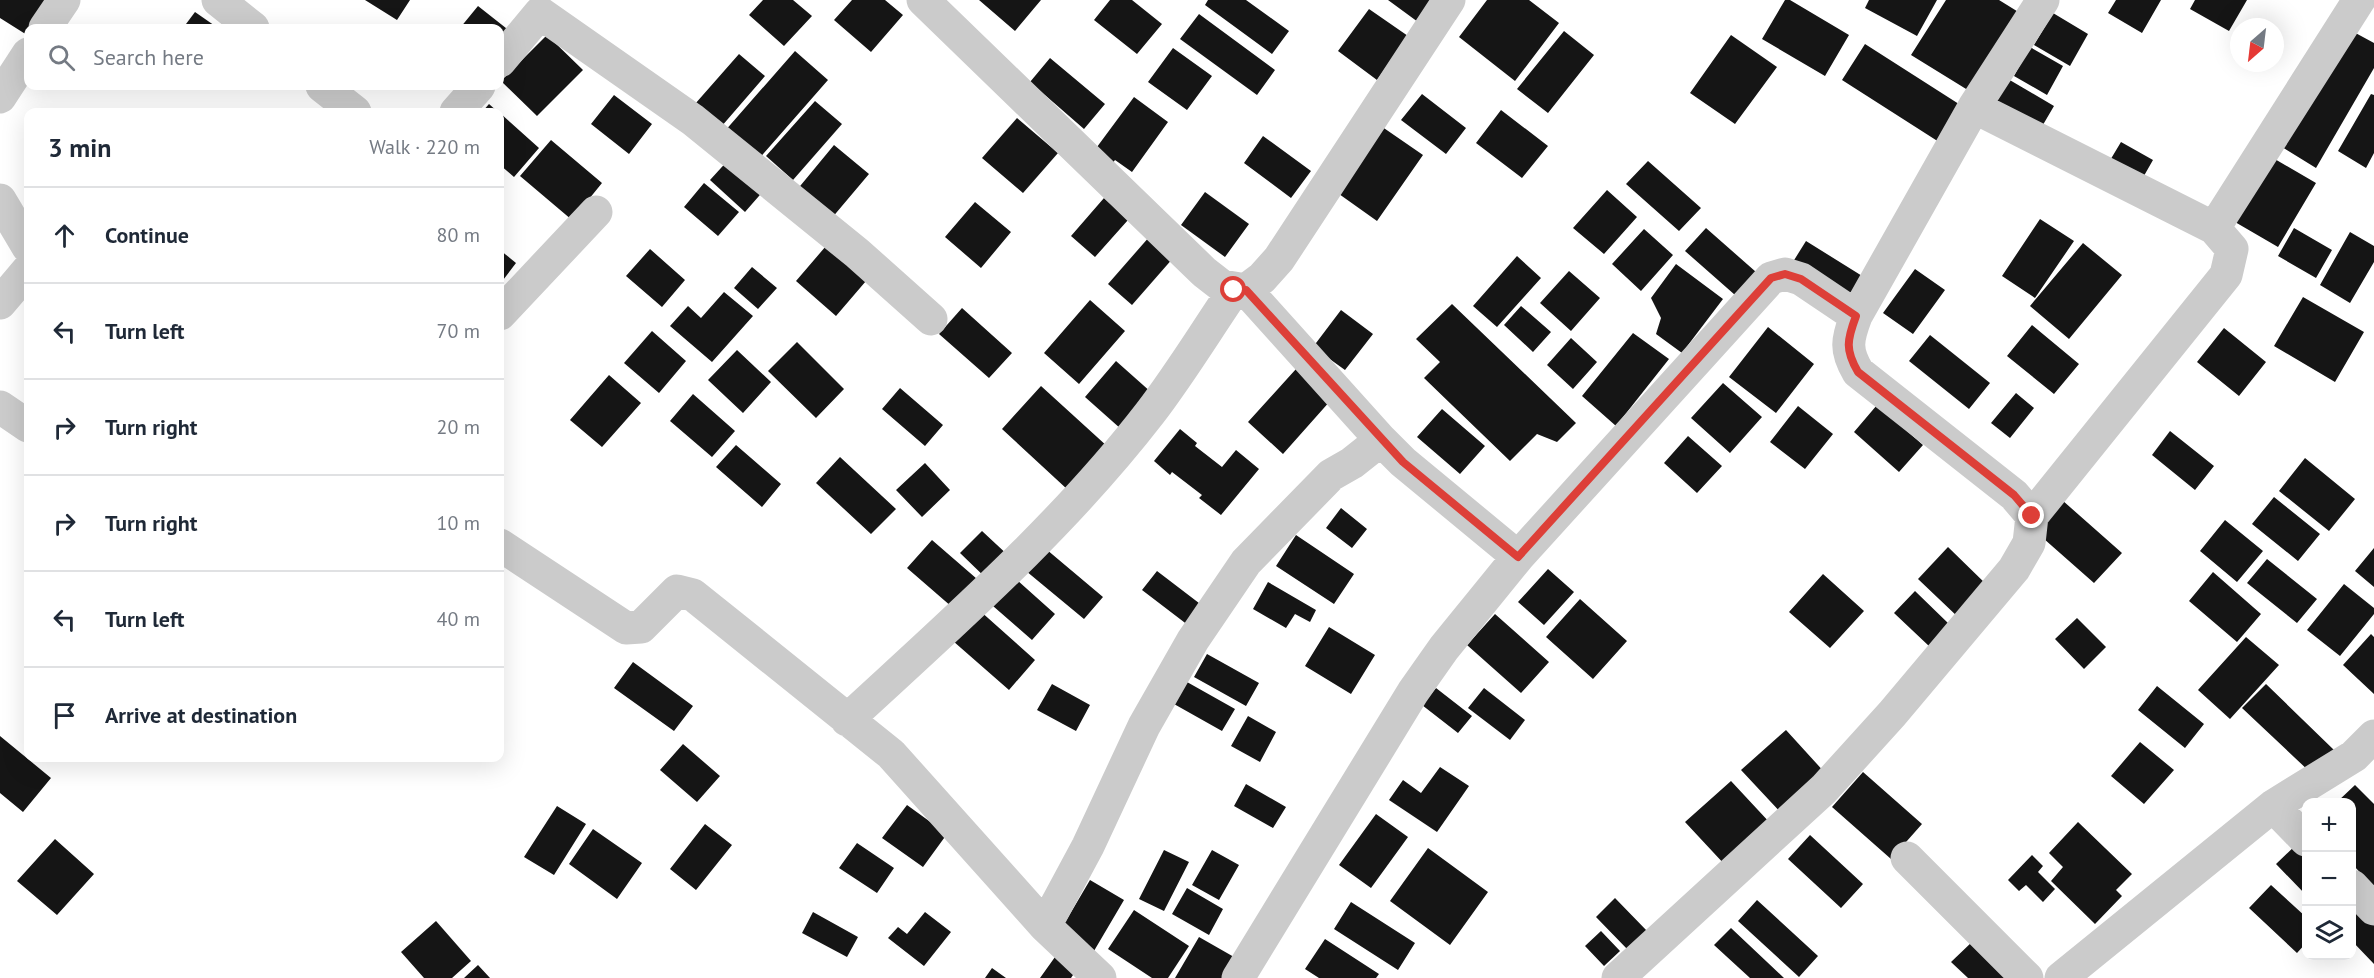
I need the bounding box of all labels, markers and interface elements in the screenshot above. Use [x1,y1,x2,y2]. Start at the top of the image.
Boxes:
north arrow [2230,18,2284,72]
search box [24,24,504,90]
icon: search [45,41,78,74]
text: Search here [93,43,204,71]
text: 3 min [48,131,111,164]
text: Walk · 220 m [369,134,480,160]
icon: ahead [48,219,81,252]
text: Continue [105,221,189,249]
text: 80 m [437,222,480,248]
route start [1220,276,1246,302]
icon: left [48,315,81,348]
text: Turn left [105,317,185,345]
text: 70 m [437,318,480,344]
icon: right [48,411,81,444]
text: Turn right [105,413,197,441]
text: 20 m [437,414,480,440]
route end [2018,502,2044,528]
icon: right [48,507,81,540]
text: Turn right [105,509,197,537]
text: 10 m [437,510,480,536]
icon: left [48,603,81,636]
text: Turn left [105,605,185,633]
text: 40 m [437,606,480,632]
icon: arrive [48,699,81,732]
text: Arrive at destination [105,701,297,729]
map controls [2302,798,2356,960]
button: + [2302,798,2356,852]
button: − [2302,852,2356,906]
button: layers [2302,906,2356,960]

